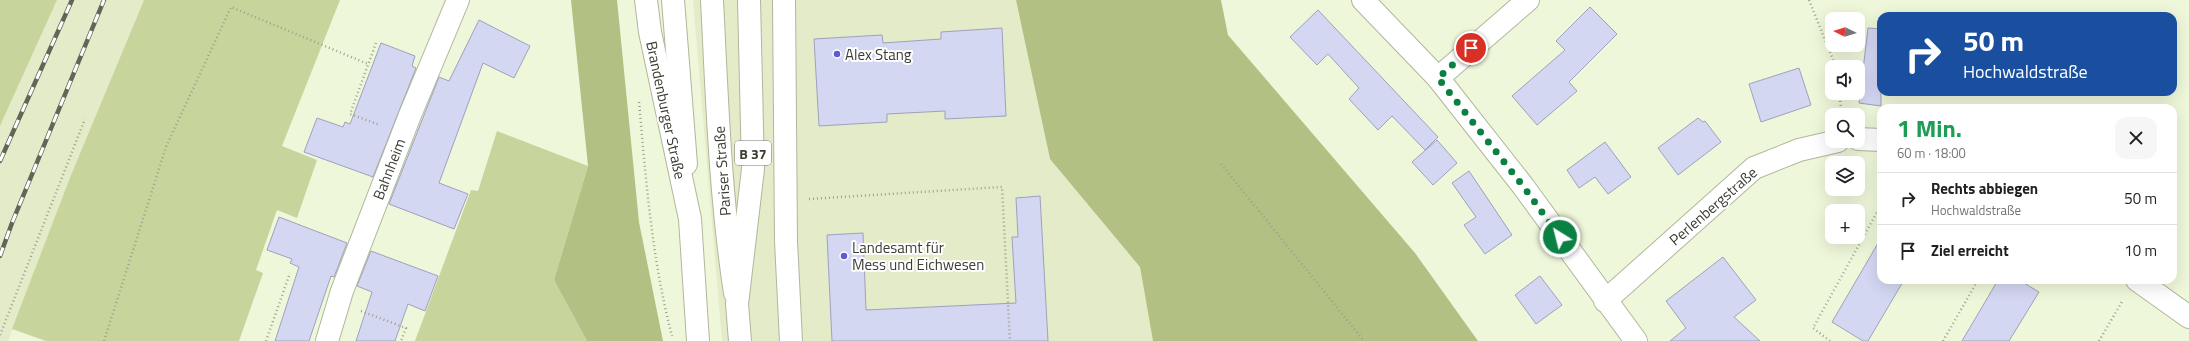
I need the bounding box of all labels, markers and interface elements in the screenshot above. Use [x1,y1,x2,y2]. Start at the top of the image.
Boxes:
north arrow [1825,12,1865,52]
map controls [1825,12,1865,244]
text: 50 m [1963,19,2024,62]
icon: right [1897,28,1949,80]
pin [1454,31,1488,65]
icon: arrive [1460,37,1482,59]
street label: Brandenburger Straße [640,39,692,181]
place label: Alex Stang [845,43,912,66]
marker: Alex Stang [832,49,842,59]
text: Hochwaldstraße [1963,58,2088,85]
button: sound [1825,60,1865,100]
button: search [1825,108,1865,148]
text: 1 Min. [1897,110,1962,146]
button: close [2115,117,2157,159]
street label: Pariser Straße [707,125,737,217]
street label: Bahnheim [367,135,411,203]
road number: B 37 [735,141,771,165]
text: 60 m · 18:00 [1897,143,1966,163]
button: layers [1825,156,1865,196]
street label: Perlenbergstraße [1664,161,1762,251]
text: Rechts abbiegen [1931,177,2038,200]
text: 50 m [2124,187,2157,210]
icon: right [1897,188,1919,210]
text: Hochwaldstraße [1931,200,2021,220]
button: + [1825,204,1865,244]
position arrow [1539,216,1581,258]
place label: Landesamt für Mess und Eichwesen [852,236,984,276]
text: Ziel erreicht [1931,239,2009,262]
text: 10 m [2124,239,2157,262]
icon: arrive [1897,240,1919,262]
marker: Landesamt für Mess und Eichwesen [839,251,849,261]

